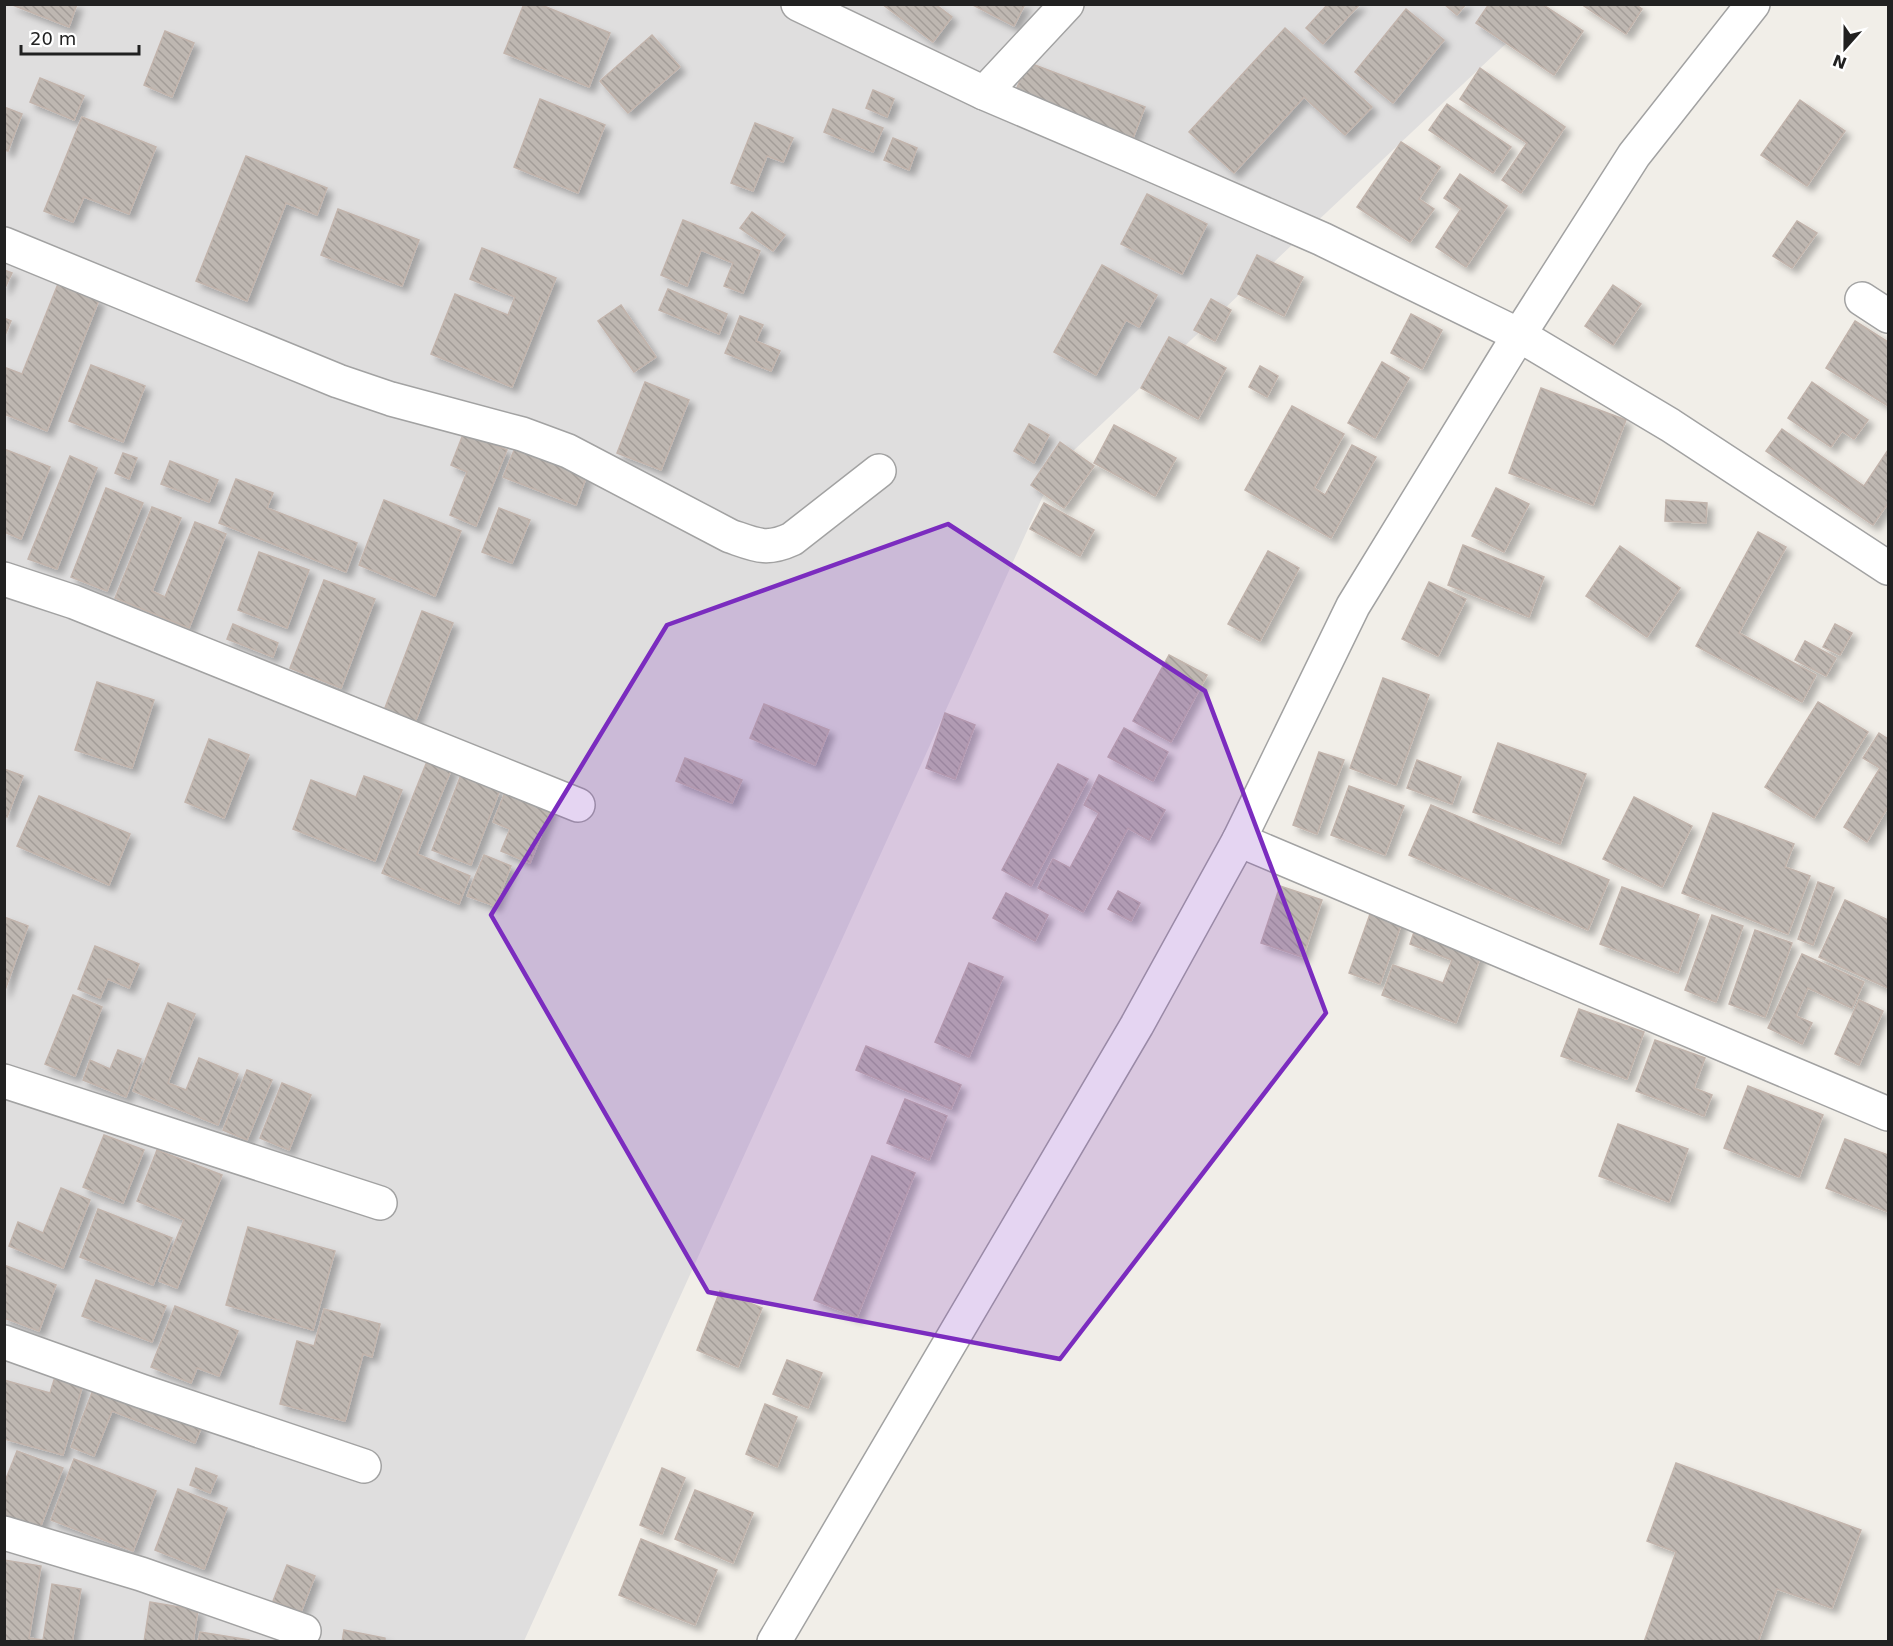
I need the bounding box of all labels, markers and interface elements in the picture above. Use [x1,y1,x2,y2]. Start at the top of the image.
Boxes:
scale bar [21,18,140,56]
north arrow [1815,18,1875,78]
text: 20 m [30,28,76,49]
text: N [1830,50,1849,73]

